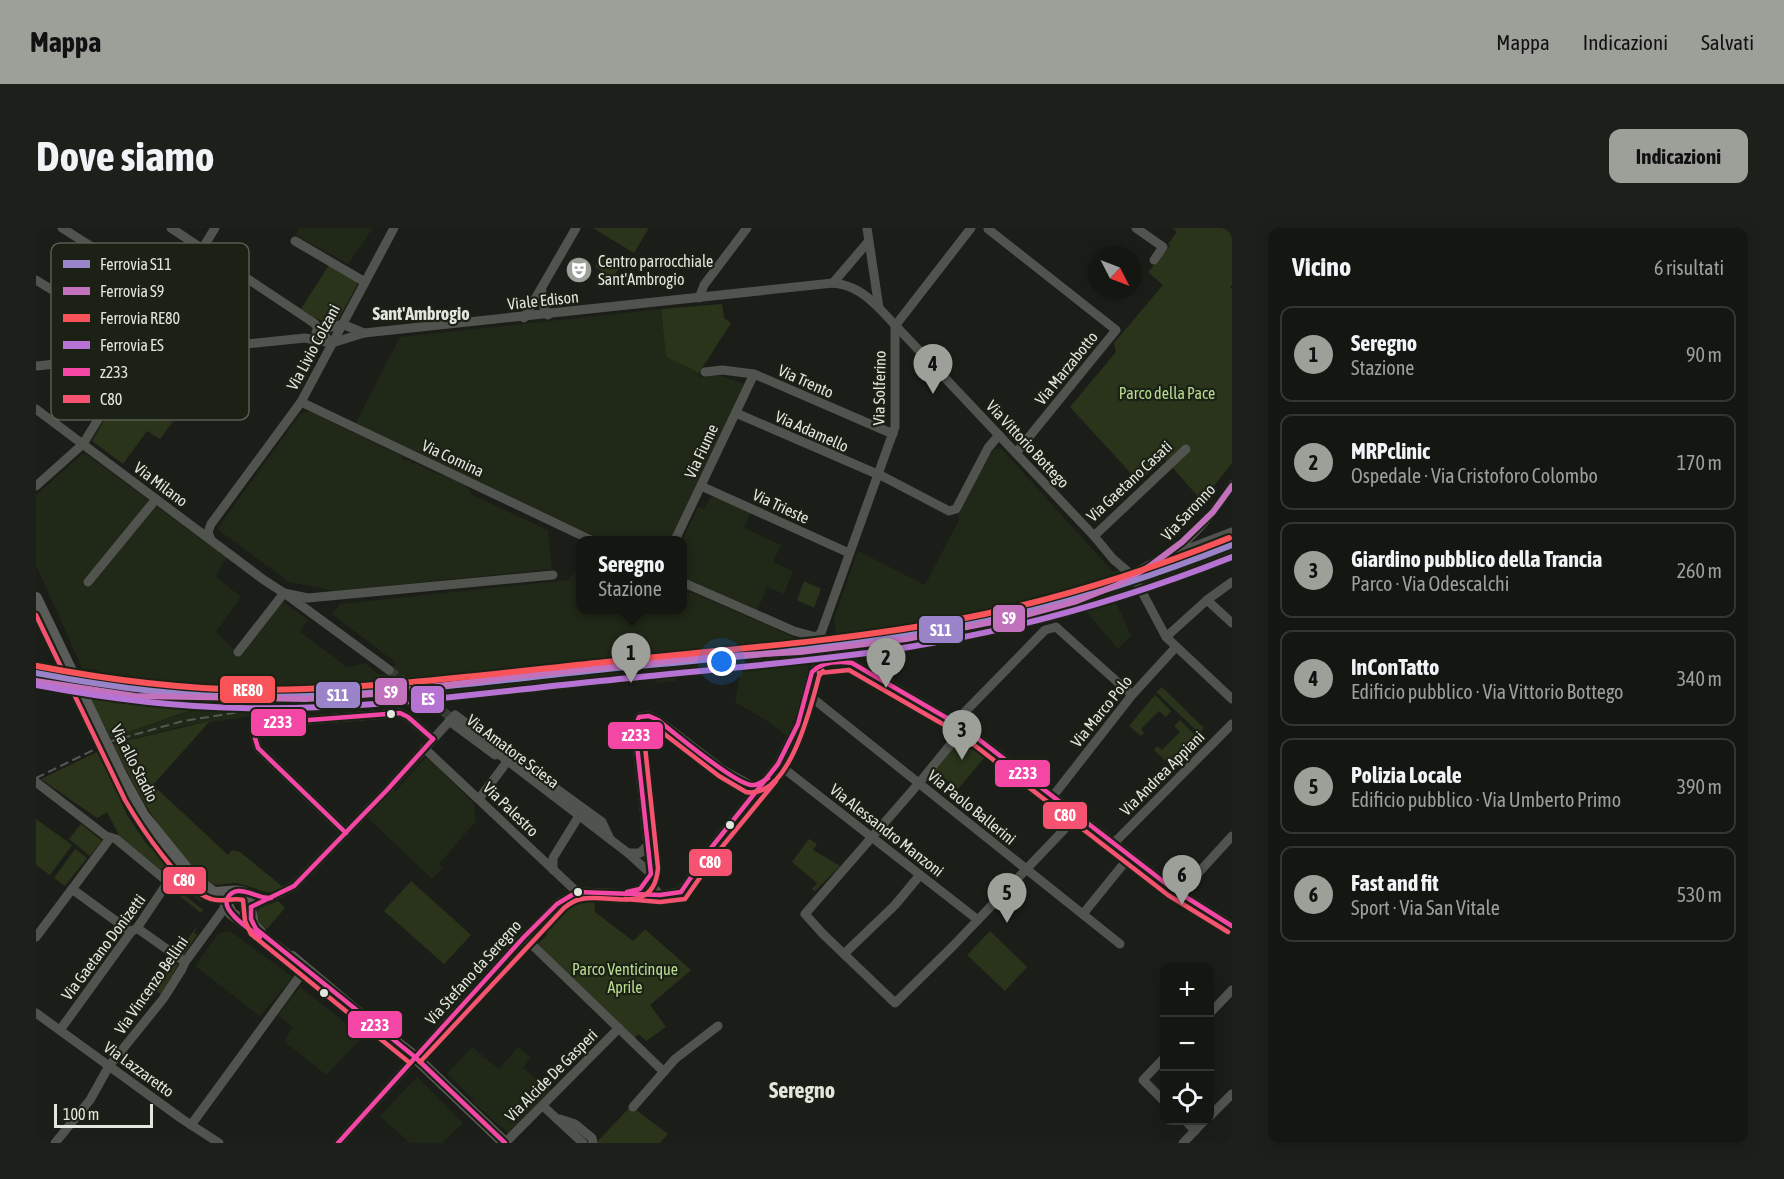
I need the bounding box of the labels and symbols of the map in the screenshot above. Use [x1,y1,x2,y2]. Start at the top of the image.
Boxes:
legend [51,243,249,420]
north arrow [1088,246,1142,300]
place label: Centro parrocchiale Sant'Ambrogio [598,252,713,289]
text: Ferrovia S11 [100,255,172,273]
theatre icon: Centro parrocchiale Sant'Ambrogio [564,255,594,285]
text: Ferrovia S9 [100,282,164,300]
street label: Viale Edison [506,287,580,313]
street label: Via Livio Colzani [283,301,343,393]
district label: Sant'Ambrogio [372,303,470,324]
text: Ferrovia RE80 [100,309,180,327]
street label: Via Marzabotto [1031,328,1101,408]
text: Ferrovia ES [100,336,164,354]
pin: 4 [914,344,952,394]
street label: Via Solferino [869,350,889,426]
street label: Via Trento [775,361,837,401]
text: z233 [100,363,128,381]
park label: Parco della Pace [1119,384,1215,402]
text: C80 [100,390,122,408]
street label: Via Vittorio Bottego [982,397,1073,492]
street label: Via Adamello [772,407,852,455]
street label: Via Fiume [681,421,721,481]
street label: Via Comina [419,436,487,480]
street label: Via Gaetano Casati [1083,437,1175,525]
street label: Via Milano [131,458,191,510]
street label: Via Saronno [1157,480,1219,544]
street label: Via Trieste [750,485,812,527]
line badge: S9 [992,604,1026,633]
text: S9 [1002,609,1017,627]
line badge: S11 [918,615,964,644]
text: S11 [930,621,952,639]
pin: 1 [612,634,650,683]
pin: 2 [866,638,906,688]
your location [707,647,736,676]
street label: Via Marco Polo [1067,672,1135,750]
line badge: RE80 [219,675,276,704]
line badge: S9 [374,677,408,706]
text: RE80 [233,681,263,699]
line badge: S11 [315,681,361,709]
text: S9 [384,683,399,701]
line badge: ES [410,685,445,714]
text: S11 [327,686,349,704]
text: ES [421,690,435,708]
line badge: z233 [250,708,307,737]
unlabelled marker [385,708,397,720]
street label: Via Amatore Sciesa [463,710,563,792]
pin: 3 [942,710,982,760]
text: z233 [264,713,292,731]
street label: Via allo Stadio [108,721,162,805]
line badge: z233 [607,721,664,750]
text: z233 [622,726,650,744]
street label: Via Andrea Appiani [1116,727,1209,820]
line badge: z233 [994,759,1051,788]
text: z233 [1009,764,1037,782]
street label: Via Paolo Ballerini [924,766,1020,848]
street label: Via Palestro [480,778,542,840]
street label: Via Alessandro Manzoni [827,780,947,880]
line badge: C80 [1042,801,1088,830]
text: C80 [1054,806,1077,824]
unlabelled marker [724,819,736,831]
line badge: C80 [688,848,733,877]
text: C80 [699,853,722,871]
pin: 6 [1162,856,1202,905]
line badge: C80 [162,866,207,895]
text: C80 [173,871,196,889]
pin: 5 [988,874,1026,923]
unlabelled marker [572,886,584,898]
street label: Via Gaetano Donizetti [57,891,149,1003]
street label: Via Stefano da Seregno [421,916,525,1029]
street label: Via Vincenzo Bellini [111,933,191,1037]
park label: Parco Venticinque Aprile [572,960,678,997]
unlabelled marker [318,987,330,999]
line badge: z233 [347,1010,403,1039]
text: z233 [361,1016,389,1034]
street label: Via Alcide De Gasperi [501,1025,602,1126]
street label: Via Lazzaretto [100,1038,178,1100]
district label: Seregno [769,1077,835,1103]
scale bar [54,1101,153,1128]

